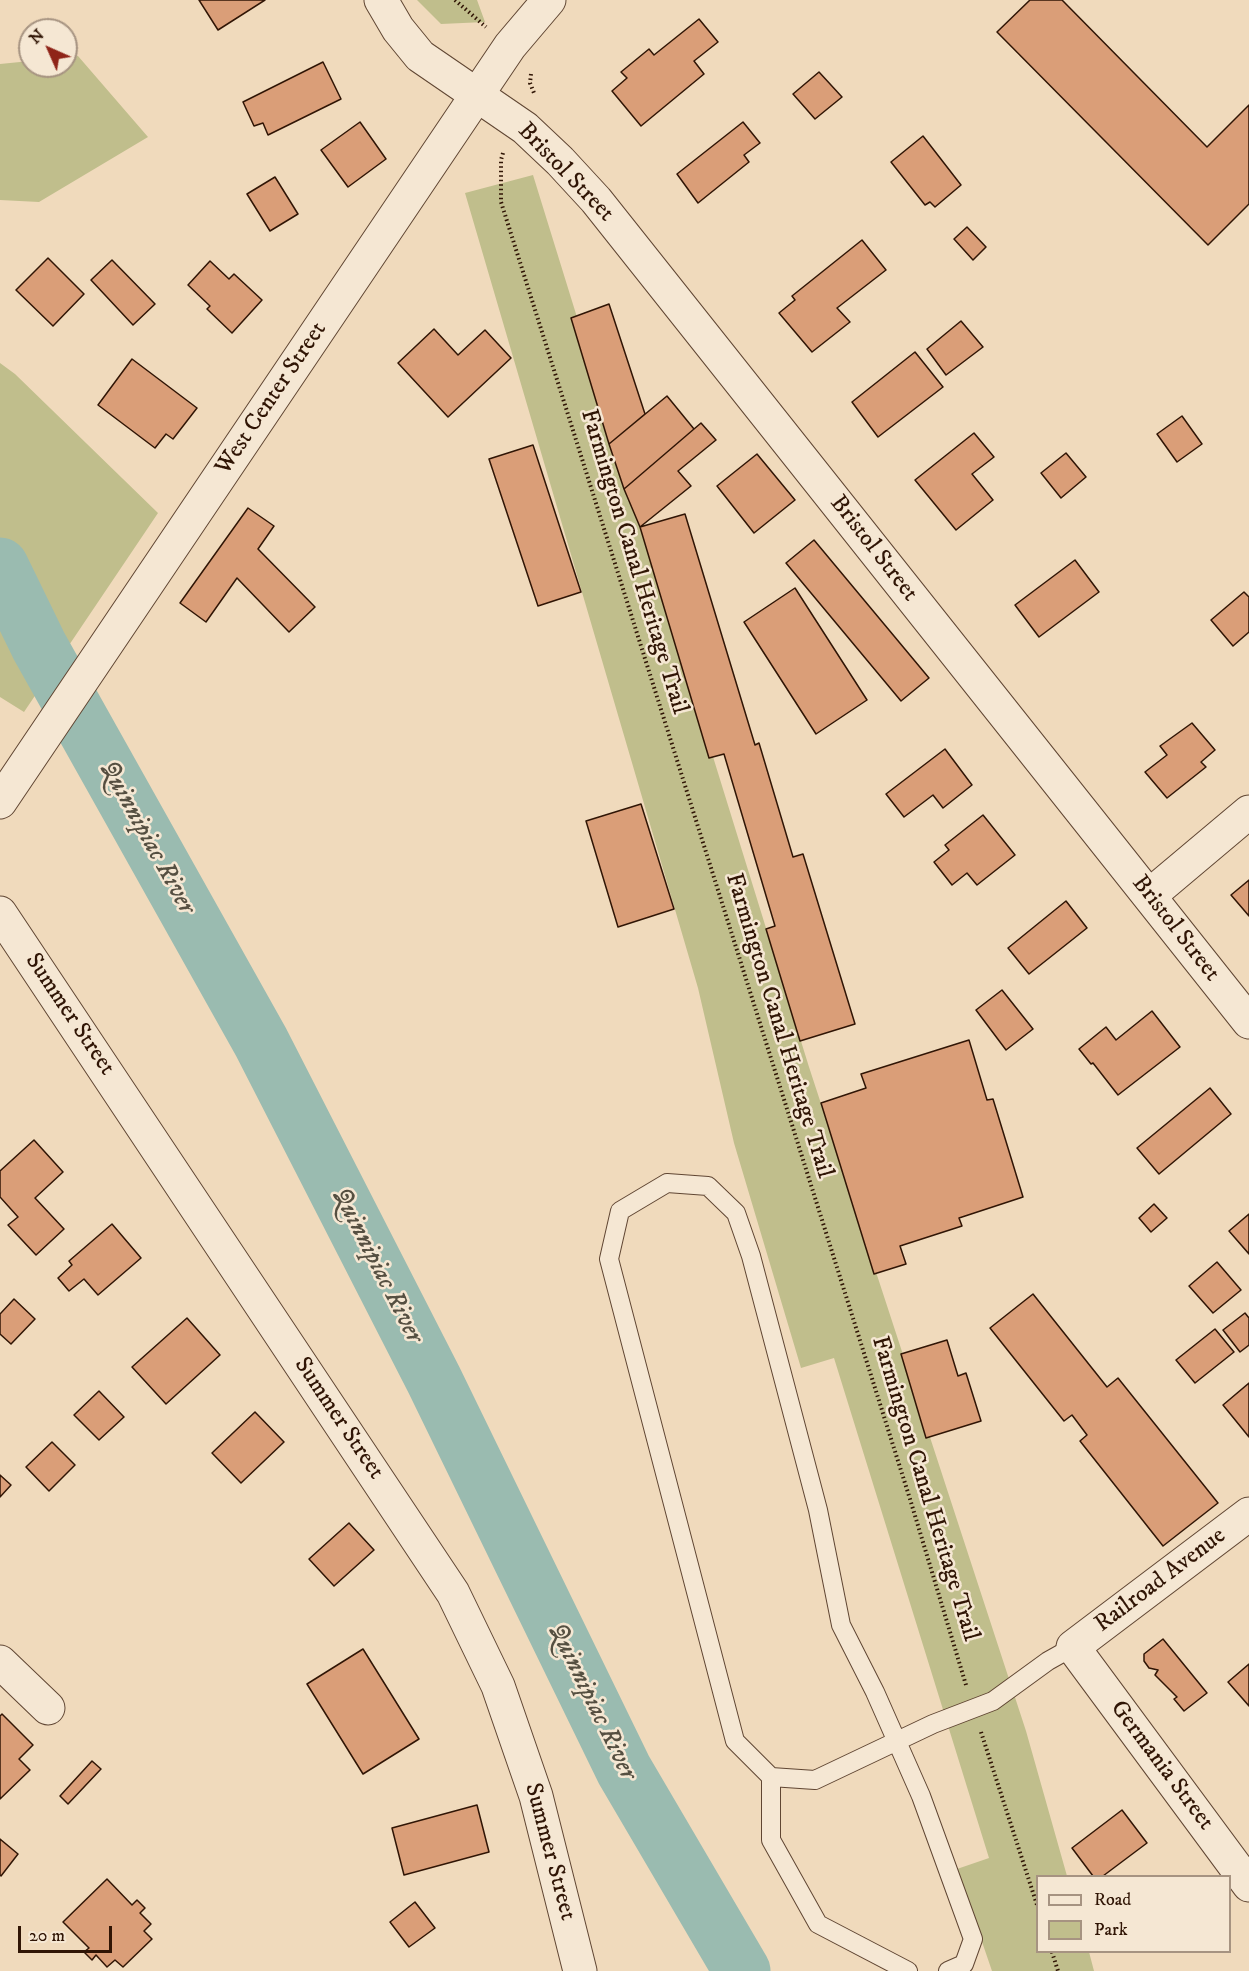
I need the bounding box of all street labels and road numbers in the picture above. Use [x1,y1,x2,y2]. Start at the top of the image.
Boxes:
street label: Bristol Street [511,117,619,229]
street label: West Center Street [210,317,334,481]
street label: Farmington Canal Heritage Trail [573,406,693,718]
street label: Bristol Street [823,490,923,608]
street label: Farmington Canal Heritage Trail [718,870,838,1182]
street label: Bristol Street [1125,870,1225,988]
street label: Summer Street [18,949,120,1081]
street label: Farmington Canal Heritage Trail [864,1333,984,1645]
street label: Summer Street [287,1353,389,1485]
street label: Railroad Avenue [1090,1522,1232,1640]
street label: Germania Street [1103,1696,1219,1836]
street label: Summer Street [517,1780,581,1924]

